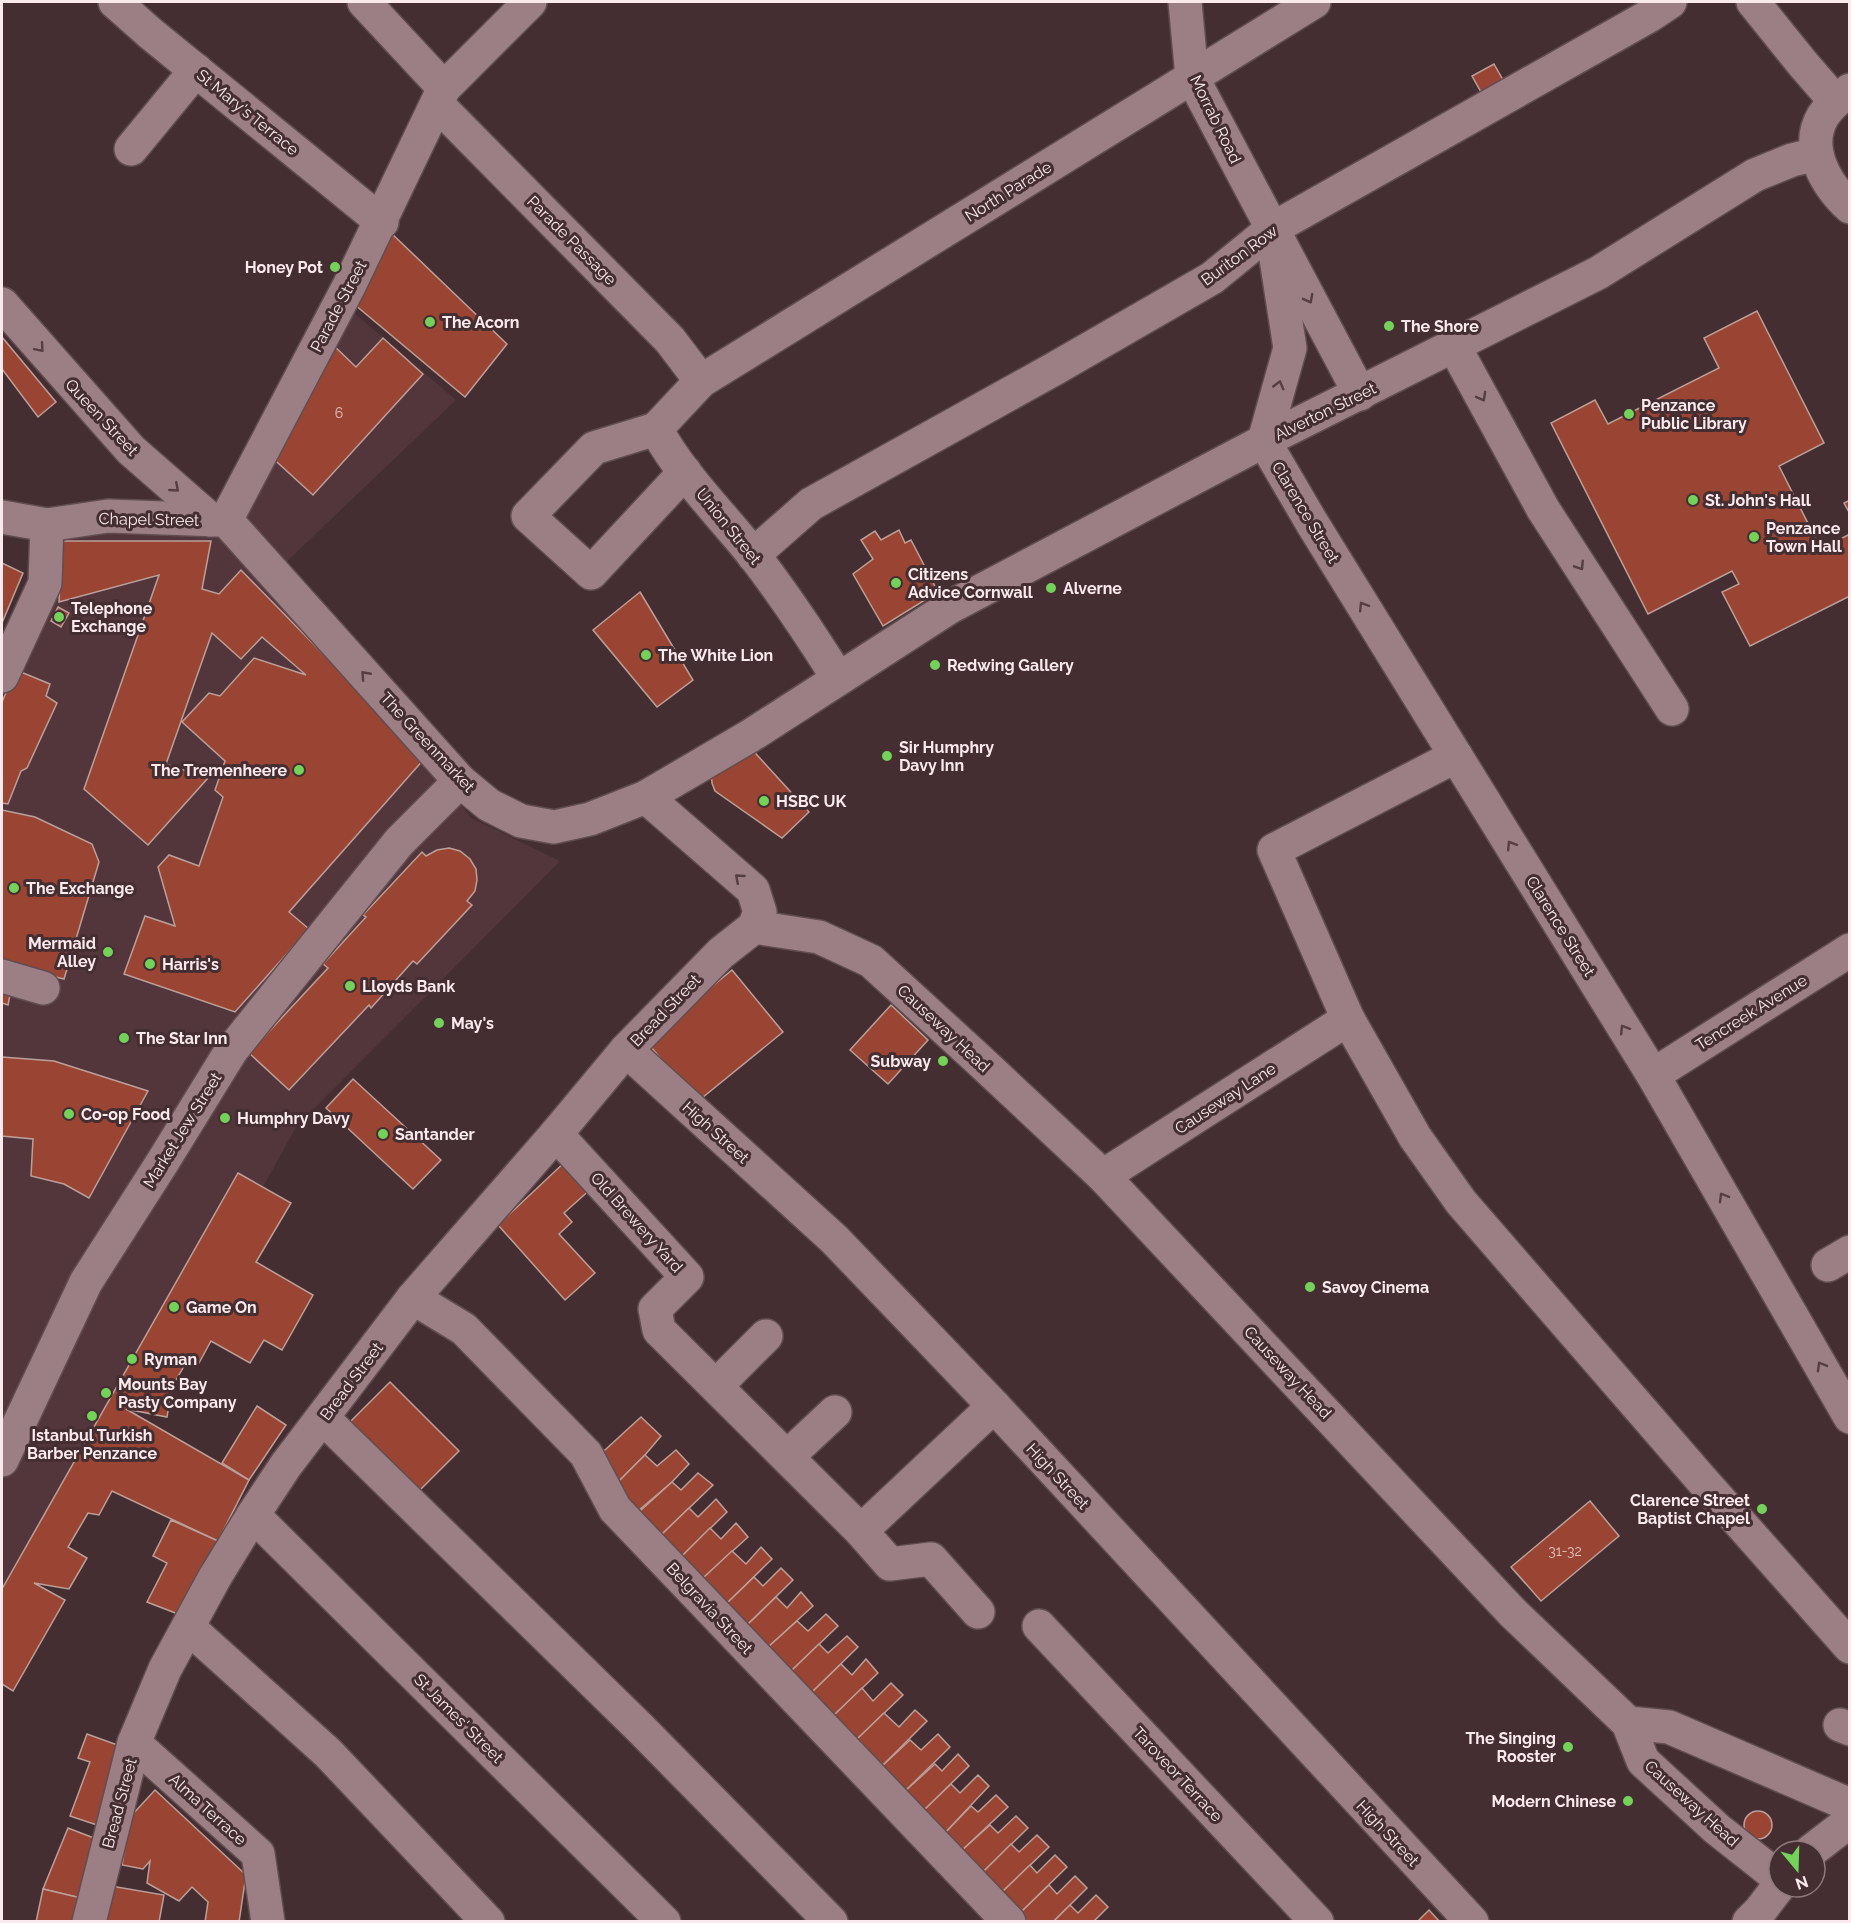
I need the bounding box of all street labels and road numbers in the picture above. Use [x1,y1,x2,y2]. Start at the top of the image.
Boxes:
street label: St Mary's Terrace [193,65,303,159]
street label: Morrab Road [1186,72,1245,166]
street label: North Parade [962,157,1055,226]
street label: Parade Passage [523,192,620,289]
street label: Buriton Row [1197,221,1281,289]
street label: Parade Street [306,257,371,355]
street label: Queen Street [61,375,142,460]
street label: Alverton Street [1271,378,1380,444]
street label: Clarence Street [1268,458,1344,567]
street label: Union Street [692,485,765,569]
street label: Chapel Street [99,509,200,530]
street label: The Greenmarket [377,689,479,797]
street label: Clarence Street [1522,873,1599,980]
street label: Bread Street [626,970,705,1050]
street label: Tencreek Avenue [1692,970,1811,1054]
street label: Causeway Head [894,981,994,1076]
street label: Causeway Lane [1171,1059,1279,1138]
street label: Market Jew Street [139,1069,226,1191]
street label: High Street [678,1098,753,1168]
street label: Old Brewery Yard [587,1168,687,1276]
street label: Causeway Head [1240,1322,1335,1423]
street label: Bread Street [316,1338,387,1424]
street label: High Street [1022,1440,1093,1514]
street label: Belgravia Street [663,1559,757,1658]
street label: St James' Street [410,1670,508,1767]
street label: Taroveor Terrace [1129,1723,1226,1826]
street label: Bread Street [98,1755,141,1850]
street label: Causeway Head [1641,1756,1742,1850]
street label: Alma Terrace [165,1770,250,1849]
street label: High Street [1352,1797,1423,1871]

